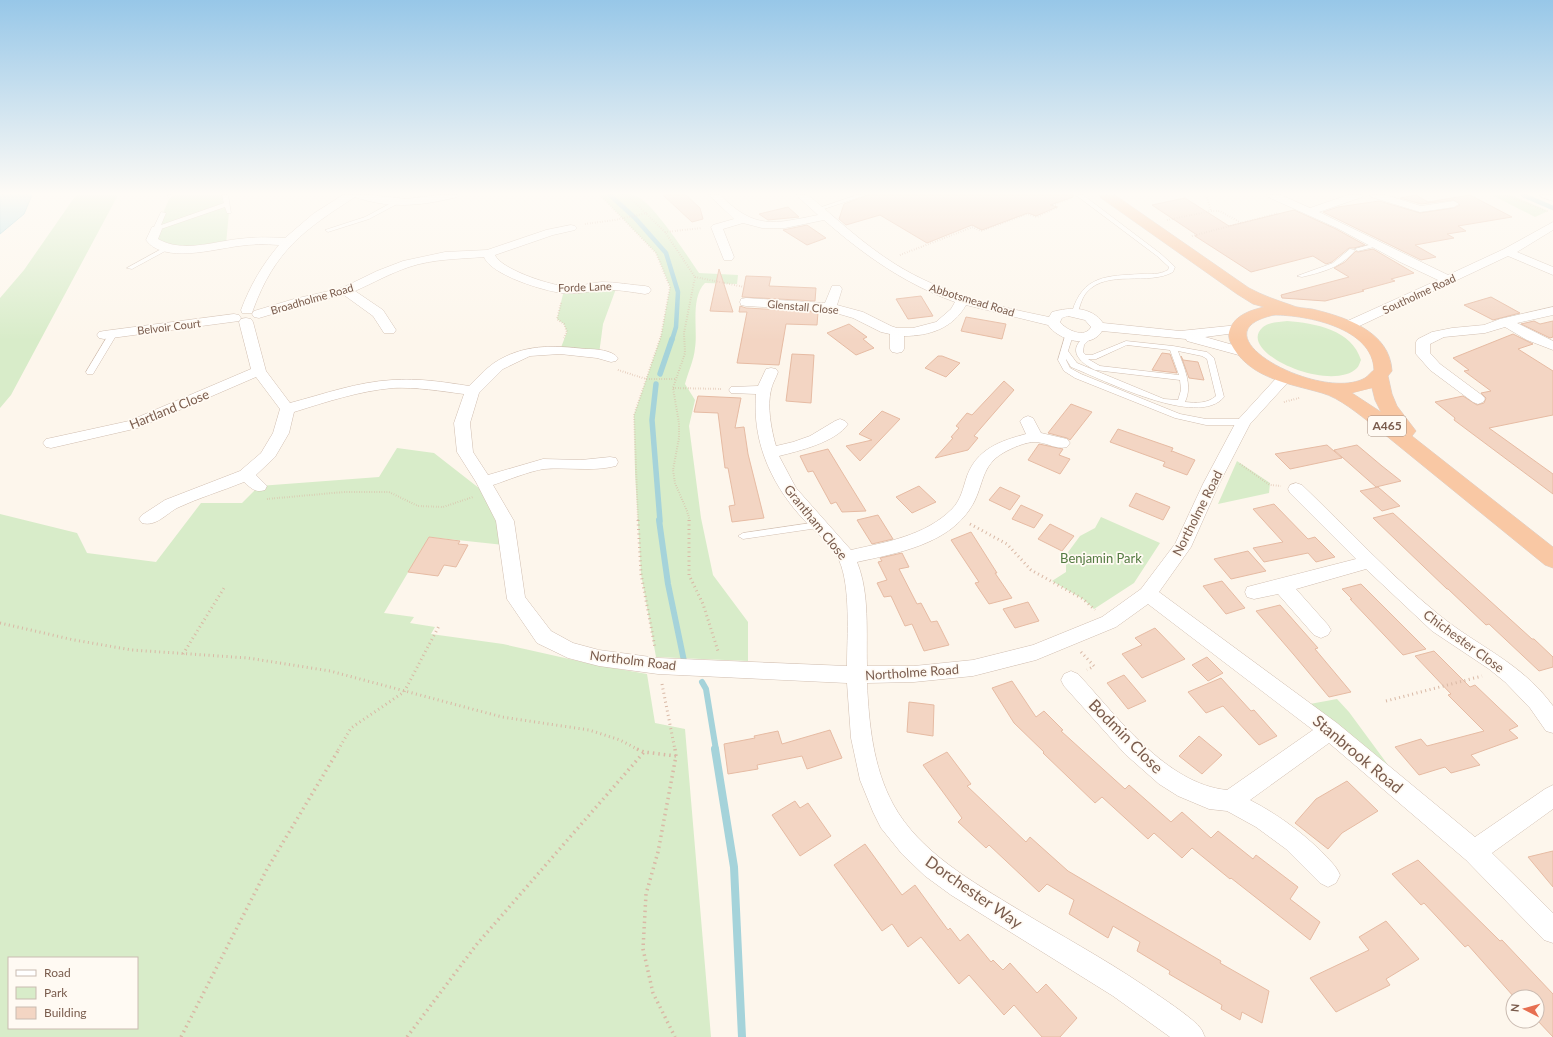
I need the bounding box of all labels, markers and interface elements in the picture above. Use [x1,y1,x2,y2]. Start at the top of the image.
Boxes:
street label: Southolme Road [1380,271,1457,316]
street label: Forde Lane [558,279,612,294]
street label: Broadholme Road [269,280,355,317]
street label: Abbotsmead Road [928,280,1016,319]
street label: Glenstall Close [767,297,839,316]
street label: Belvoir Court [136,316,202,337]
street label: Hartland Close [127,386,211,432]
road number: A465 [1368,416,1406,436]
street label: Northolme Road [1169,468,1225,558]
street label: Grantham Close [781,481,851,563]
park label: Benjamin Park [1060,550,1142,566]
street label: Chichester Close [1420,606,1508,676]
street label: Northolm Road [589,647,677,673]
street label: Northolme Road [865,661,959,683]
street label: Bodmin Close [1085,695,1167,777]
street label: Stanbrook Road [1310,711,1407,797]
street label: Dorchester Way [922,851,1027,932]
legend [8,957,138,1029]
text: Road [44,965,71,980]
text: Park [44,985,68,1000]
north arrow [1505,989,1545,1029]
text: N [1508,1003,1521,1013]
text: Building [44,1005,87,1020]

